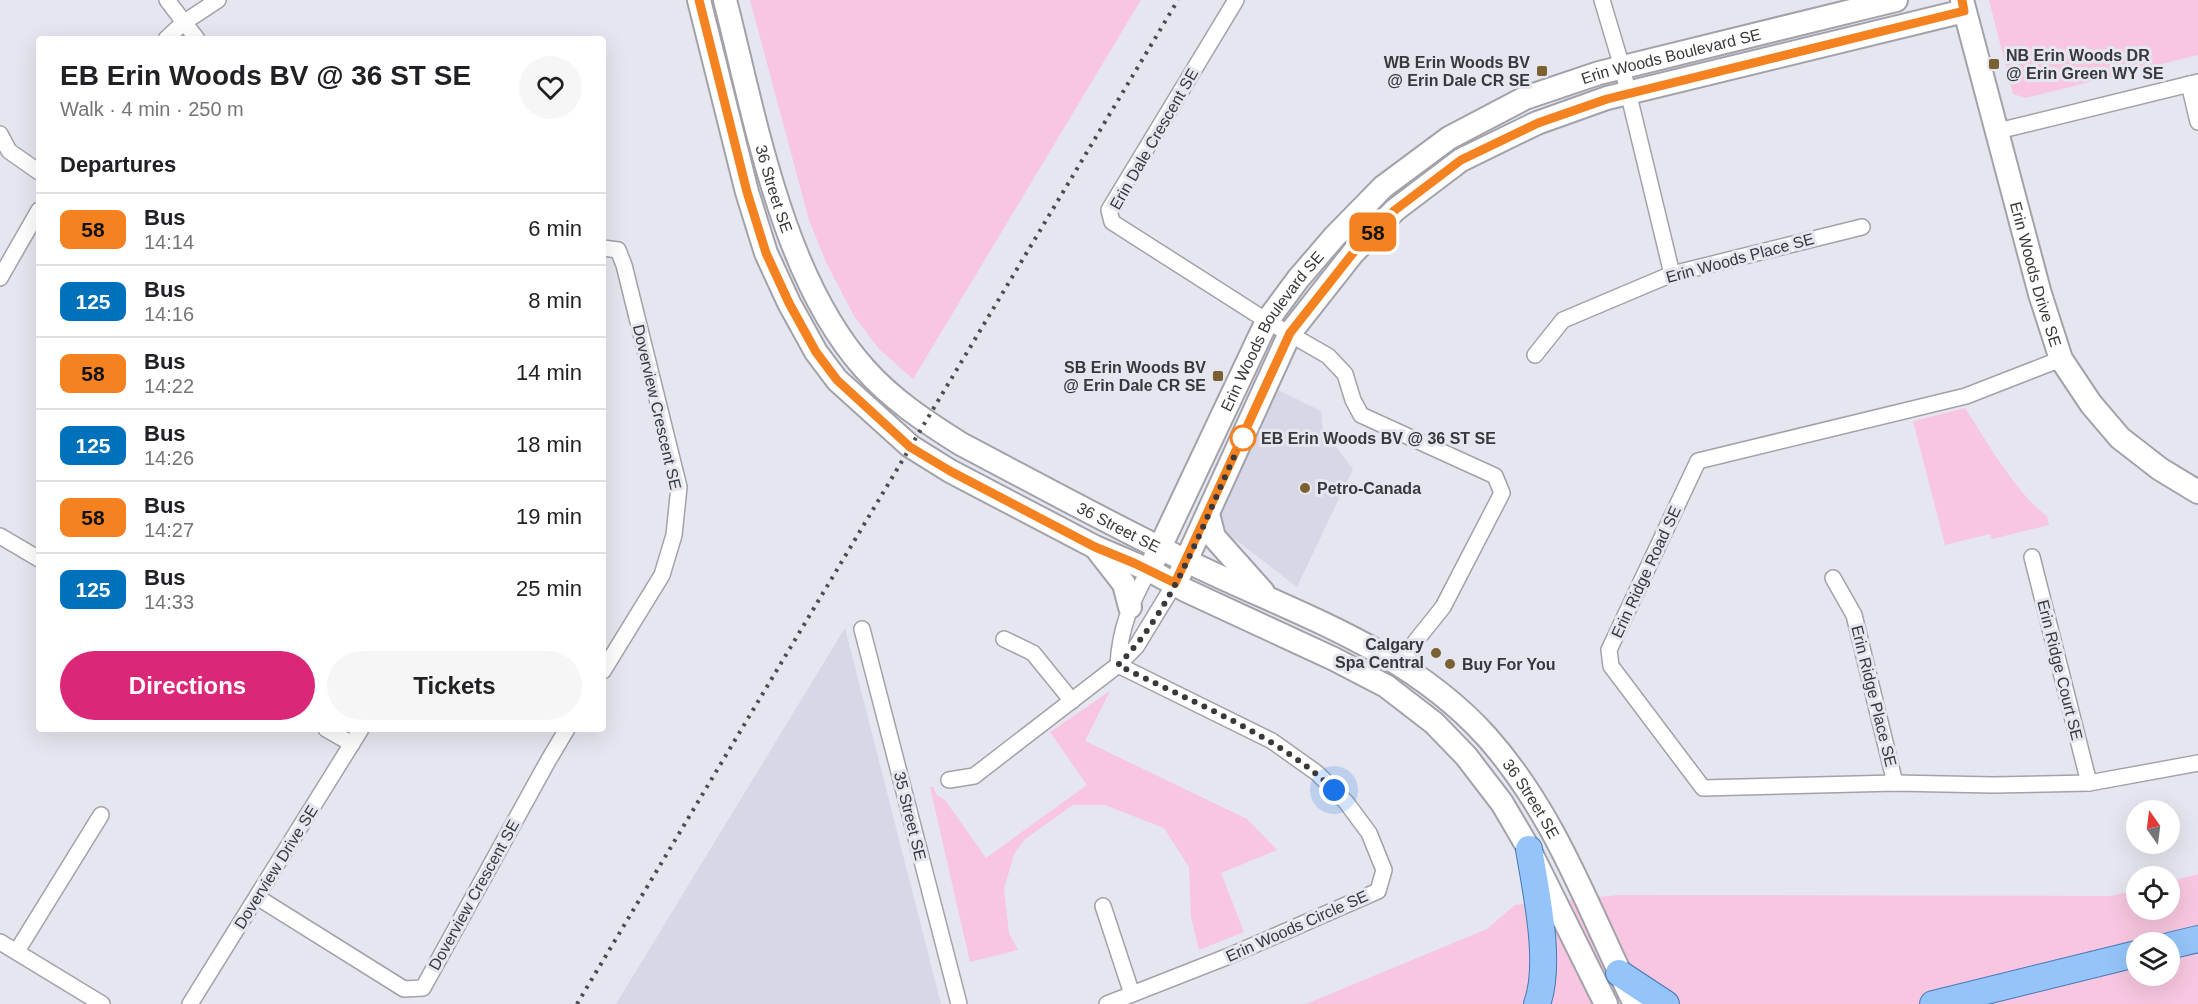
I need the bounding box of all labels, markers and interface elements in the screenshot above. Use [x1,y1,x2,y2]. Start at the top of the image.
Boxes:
street label: Erin Woods Boulevard SE [1579,25,1763,87]
place label: NB Erin Woods DR @ Erin Green WY SE [2006,47,2164,82]
place label: WB Erin Woods BV @ Erin Dale CR SE [1384,54,1530,89]
button: heart [519,56,582,119]
marker: NB Erin Woods DR @ Erin Green WY SE [1987,57,2001,71]
text: EB Erin Woods BV @ 36 ST SE [60,60,471,91]
marker: WB Erin Woods BV @ Erin Dale CR SE [1535,64,1549,78]
street label: Erin Dale Crescent SE [1107,65,1201,213]
text: Walk · 4 min · 250 m [60,98,244,120]
street label: 36 Street SE [753,143,796,235]
text: Departures [60,152,176,177]
street label: Erin Woods Drive SE [2007,200,2065,349]
text: Bus [144,205,186,230]
line badge: 58 [1346,212,1400,252]
text: 6 min [528,216,582,241]
text: 58 [81,218,105,241]
text: 58 [1361,221,1385,244]
street label: Erin Woods Place SE [1664,230,1816,286]
text: 14:14 [144,231,194,253]
street label: Erin Woods Boulevard SE [1217,248,1327,414]
text: Bus [144,277,186,302]
text: 8 min [528,288,582,313]
text: 125 [75,290,111,313]
text: 14:16 [144,303,194,325]
street label: Doverview Crescent SE [630,323,684,491]
text: Bus [144,349,186,374]
place label: SB Erin Woods BV @ Erin Dale CR SE [1063,359,1206,394]
text: 14 min [516,360,582,385]
text: 58 [81,362,105,385]
marker: SB Erin Woods BV @ Erin Dale CR SE [1211,369,1225,383]
text: 14:22 [144,375,194,397]
text: Bus [144,421,186,446]
marker: EB Erin Woods BV @ 36 ST SE [1230,425,1256,451]
place label: EB Erin Woods BV @ 36 ST SE [1261,430,1496,447]
text: 18 min [516,432,582,457]
text: 125 [75,434,111,457]
text: 14:26 [144,447,194,469]
place label: Petro-Canada [1317,480,1421,497]
marker: Petro-Canada [1298,481,1312,495]
text: Bus [144,493,186,518]
street label: 36 Street SE [1074,499,1163,555]
text: 19 min [516,504,582,529]
street label: Erin Ridge Road SE [1608,504,1684,640]
text: 58 [81,506,105,529]
text: 14:27 [144,519,194,541]
text: Bus [144,565,186,590]
text: 25 min [516,576,582,601]
text: 125 [75,578,111,601]
text: 14:33 [144,591,194,613]
street label: Erin Ridge Court SE [2034,598,2086,742]
street label: Erin Ridge Place SE [1848,624,1900,768]
place label: Calgary Spa Central [1335,636,1424,671]
marker: Calgary Spa Central [1429,646,1443,660]
button: Directions [60,651,315,720]
button: Tickets [327,651,582,720]
place label: Buy For You [1462,656,1556,673]
marker: Buy For You [1443,657,1457,671]
street label: 36 Street SE [1500,756,1563,841]
street label: 35 Street SE [891,770,929,862]
your location [1319,775,1349,805]
north arrow [2126,800,2180,854]
map controls [2126,800,2180,986]
street label: Doverview Drive SE [231,802,321,932]
street label: Doverview Crescent SE [426,817,522,973]
button: locate [2126,866,2180,920]
street label: Erin Woods Circle SE [1223,887,1371,965]
button: layers [2126,932,2180,986]

